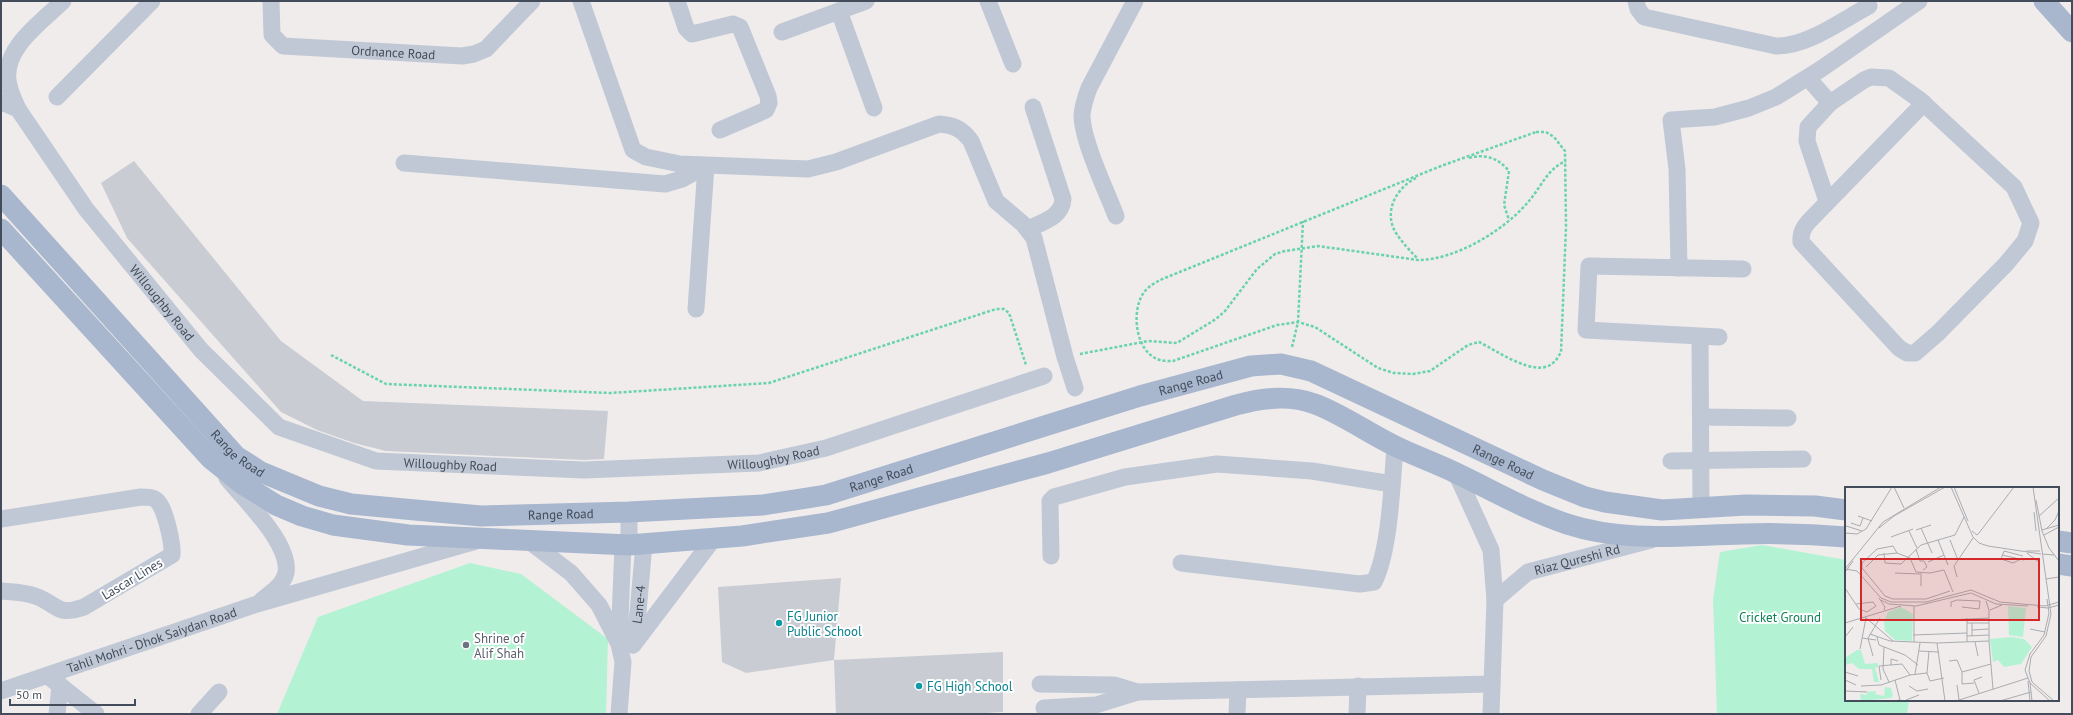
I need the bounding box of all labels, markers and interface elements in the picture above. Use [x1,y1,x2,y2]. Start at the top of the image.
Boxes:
street label: Ordnance Road [351,41,436,63]
street label: Willoughby Road [126,261,198,344]
street label: Range Road [1157,366,1225,399]
street label: Range Road [208,426,268,481]
street label: Range Road [1470,440,1537,483]
street label: Willoughby Road [727,441,821,473]
street label: Willoughby Road [403,454,497,475]
street label: Range Road [847,460,915,496]
inset map [1845,487,2059,701]
street label: Range Road [528,504,594,523]
street label: Riaz Qureshi Rd [1532,540,1622,579]
street label: Lascar Lines [98,554,166,604]
street label: Lane-4 [628,585,649,625]
street label: Tahli Mohri - Dhok Saiydan Road [64,603,239,677]
place label: FG Junior Public School [787,608,862,640]
park label: Cricket Ground [1739,609,1821,626]
marker: FG Junior Public School [774,618,784,628]
place label: Shrine of Alif Shah [474,630,525,662]
marker: Shrine of Alif Shah [461,640,471,650]
place label: FG High School [927,678,1013,695]
scale bar [10,681,135,707]
marker: FG High School [914,681,924,691]
text: 50 m [16,687,42,702]

